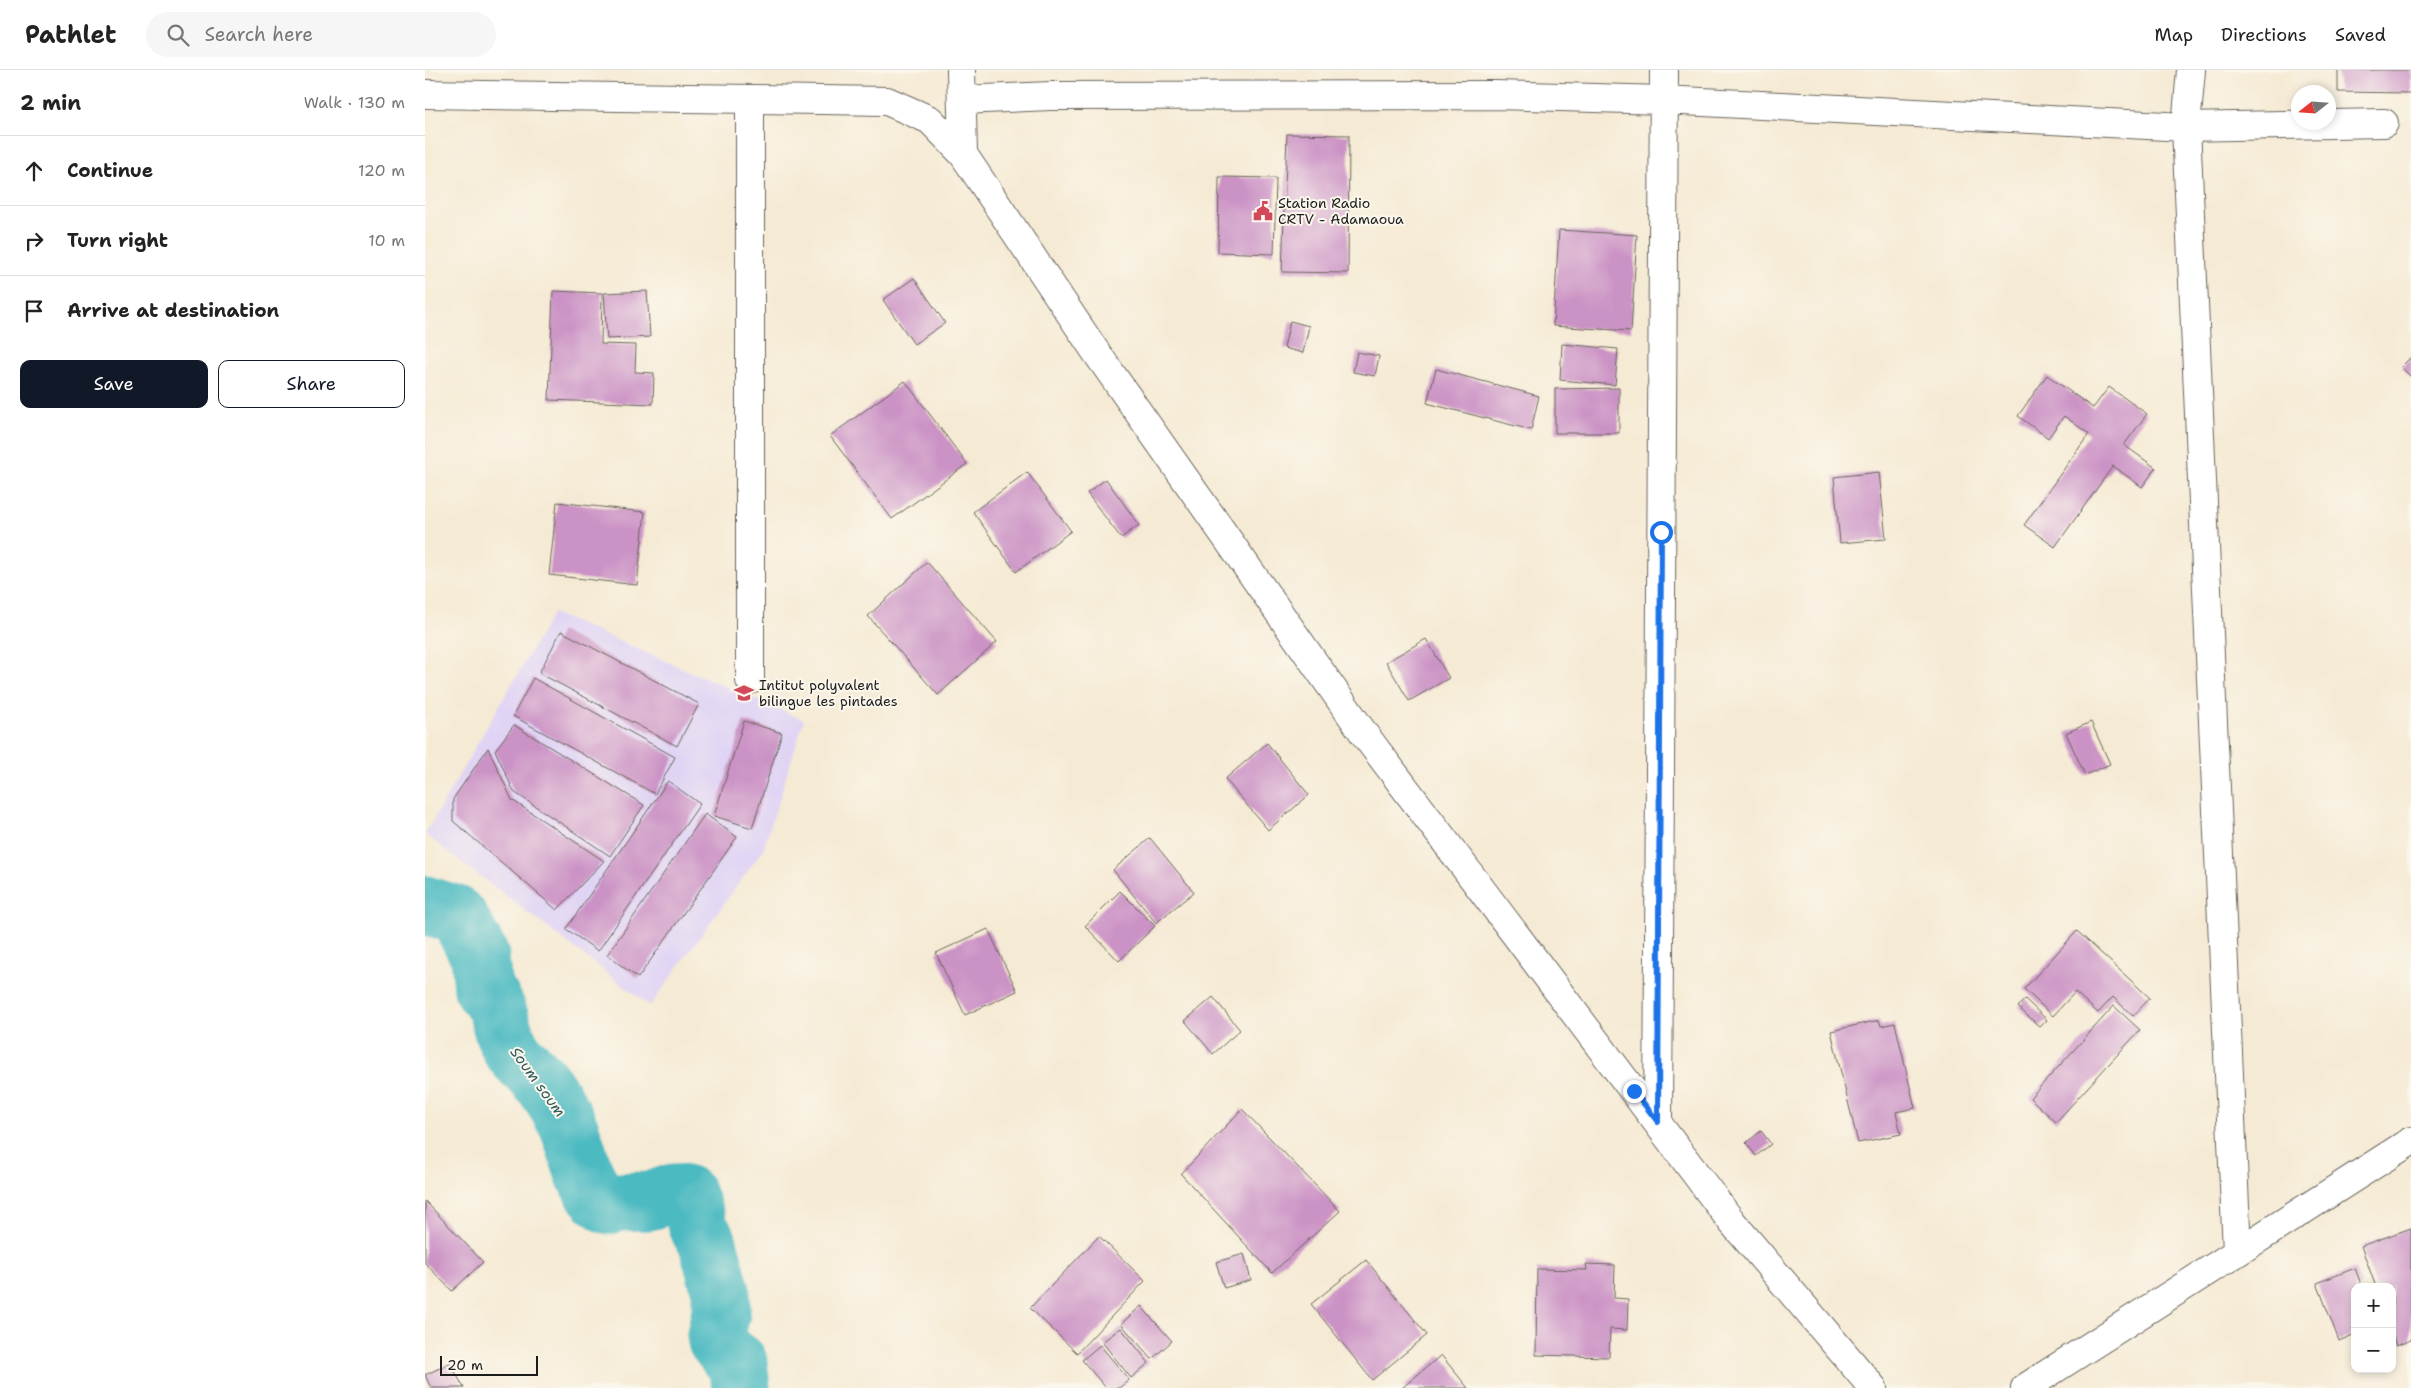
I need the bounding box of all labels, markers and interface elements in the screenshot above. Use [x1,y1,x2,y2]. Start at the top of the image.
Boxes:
search box [146,12,496,57]
text: Pathlet [25,19,116,51]
icon: search [164,21,192,49]
text: Search here [204,22,313,47]
text: Map [2155,23,2193,47]
text: Directions [2221,23,2307,47]
text: Saved [2335,23,2386,47]
north arrow [2291,85,2336,130]
text: 2 min [20,89,81,117]
text: Walk · 130 m [304,92,405,113]
icon: ahead [20,157,48,185]
text: Continue [67,158,153,183]
text: 120 m [358,160,405,181]
place label: Station Radio CRTV - Adamaoua [1278,194,1404,228]
public building icon: Station Radio CRTV - Adamaoua [1252,200,1274,222]
icon: right [20,227,48,255]
text: Turn right [67,228,168,253]
text: 10 m [368,230,405,251]
icon: arrive [20,297,48,325]
text: Arrive at destination [67,298,279,323]
button: Save [20,360,208,408]
button: Share [218,360,405,408]
route start [1650,521,1673,544]
place label: Intitut polyvalent bilingue les pintades [759,676,898,710]
school or university icon: Intitut polyvalent bilingue les pintades [733,682,755,704]
water label: Soum soum [506,1043,570,1121]
route end [1623,1080,1646,1103]
map controls [2351,1283,2396,1373]
button: + [2351,1283,2396,1328]
button: − [2351,1328,2396,1373]
scale bar [440,1353,537,1376]
text: 20 m [447,1356,483,1374]

